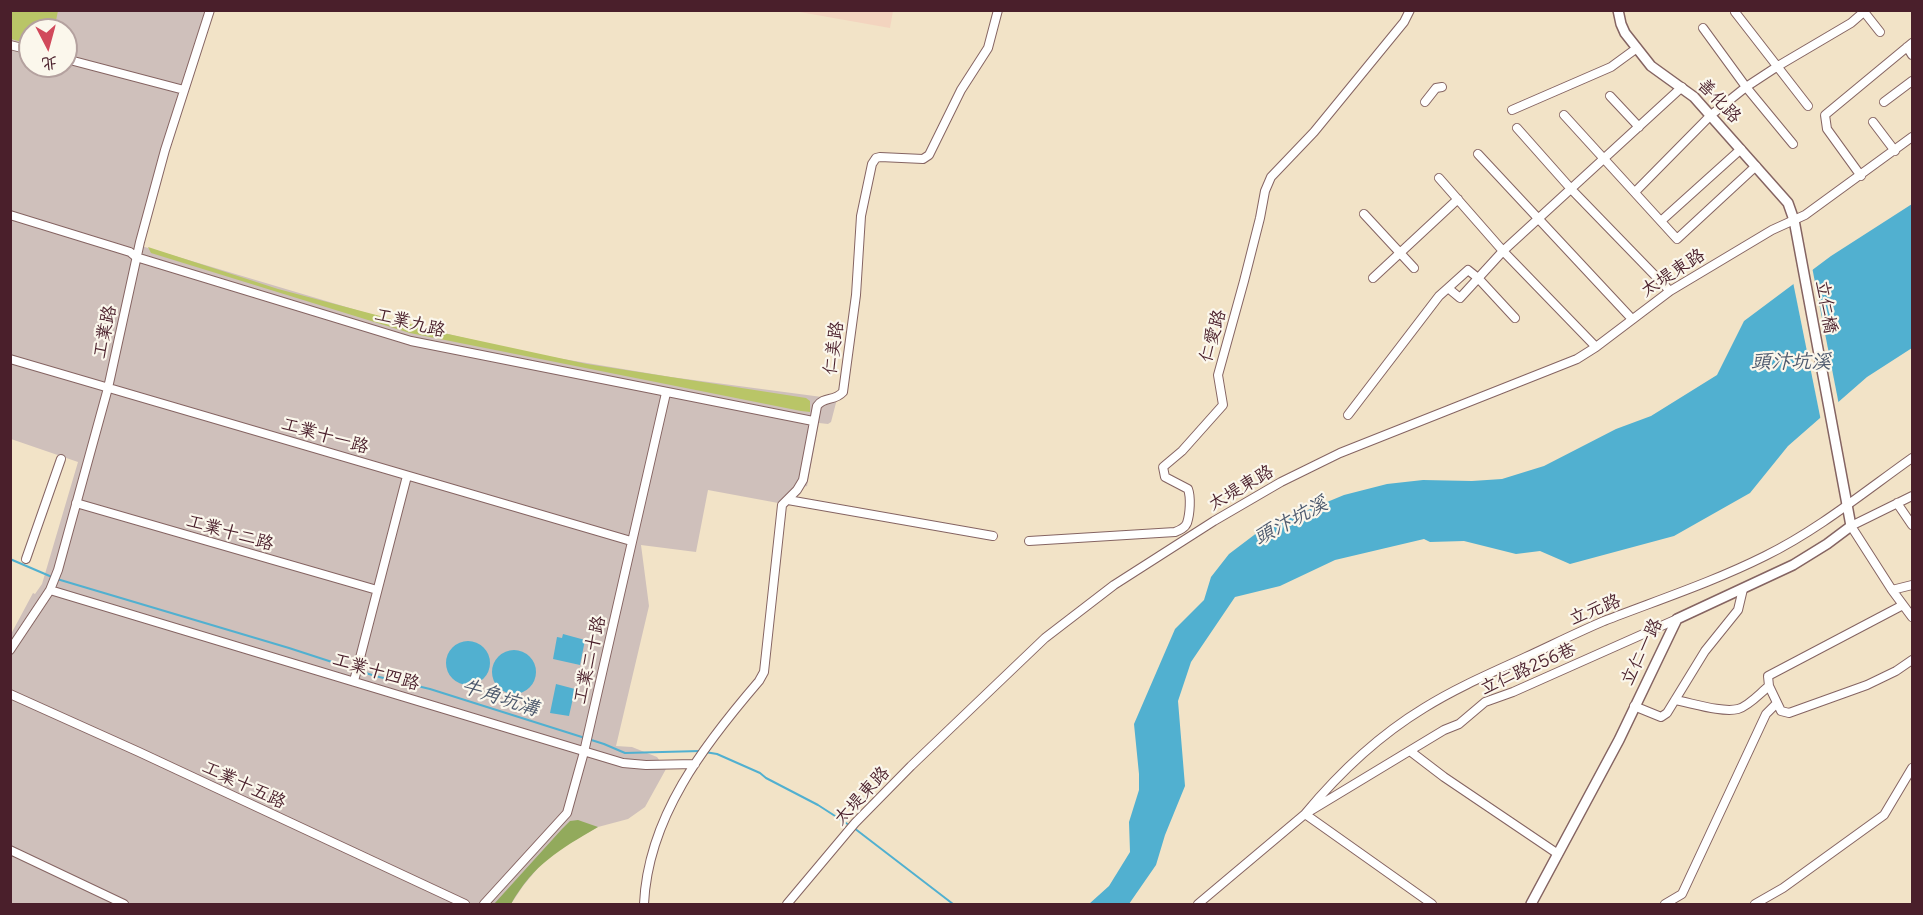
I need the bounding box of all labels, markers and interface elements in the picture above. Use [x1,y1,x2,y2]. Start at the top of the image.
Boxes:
north arrow [18,18,78,78]
text: 北 [41,53,59,75]
street label: 善化路 [1692,74,1746,128]
street label: 太堤東路 [1637,244,1709,302]
street label: 立仁橋 [1811,279,1841,335]
street label: 工業路 [89,303,121,361]
street label: 工業九路 [372,304,448,342]
street label: 仁愛路 [1195,307,1231,365]
street label: 仁美路 [820,320,848,376]
water label: 頭汴坑溪 [1751,350,1831,374]
street label: 工業十一路 [279,413,371,459]
street label: 太堤東路 [1204,461,1278,515]
water label: 頭汴坑溪 [1250,492,1332,550]
street label: 工業十二路 [184,510,276,556]
street label: 立元路 [1566,590,1624,630]
street label: 工業二十路 [569,614,611,706]
street label: 立仁一路 [1617,615,1667,689]
street label: 立仁路256巷 [1477,638,1579,700]
street label: 工業十四路 [330,649,422,695]
water label: 牛角坑溝 [458,674,542,722]
street label: 工業十五路 [199,756,289,814]
street label: 太堤東路 [830,762,894,830]

